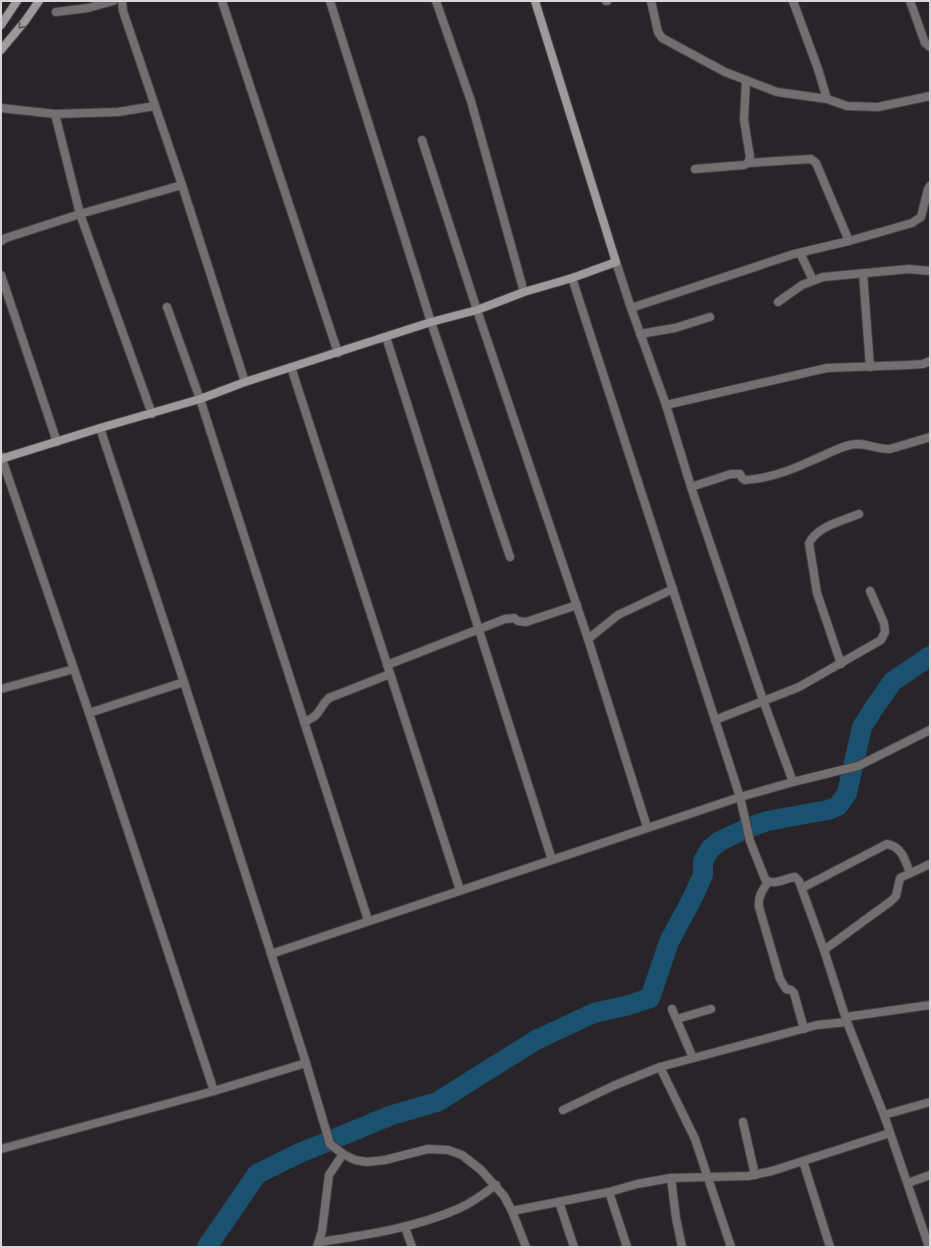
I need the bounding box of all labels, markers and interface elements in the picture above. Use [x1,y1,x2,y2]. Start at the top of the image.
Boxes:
one-way arrow [18,21,26,29]

